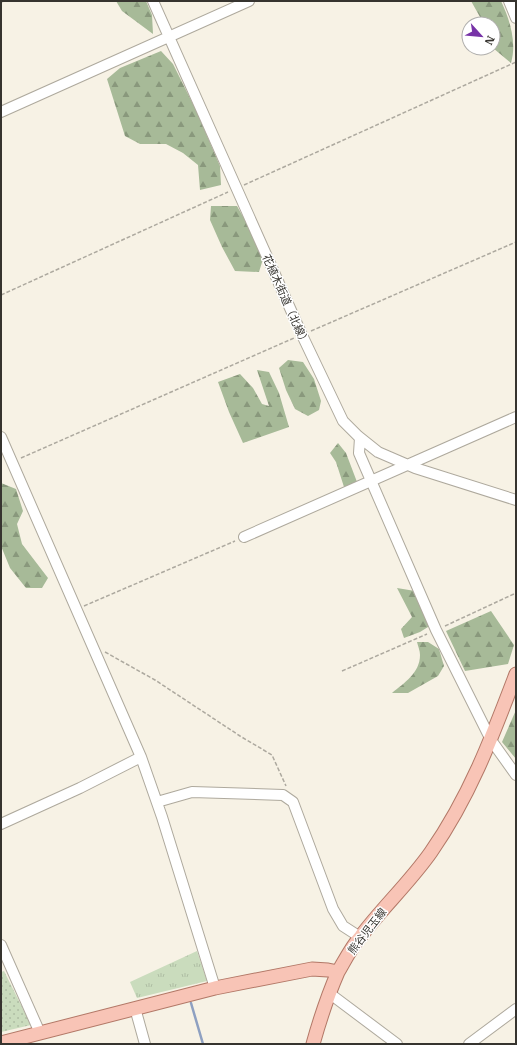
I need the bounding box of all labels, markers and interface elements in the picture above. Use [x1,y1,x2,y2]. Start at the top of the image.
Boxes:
north arrow [461,16,501,56]
text: N [482,33,498,48]
street label: 花植木街道（北線） [259,252,313,348]
street label: 熊谷児玉線 [345,905,389,957]

